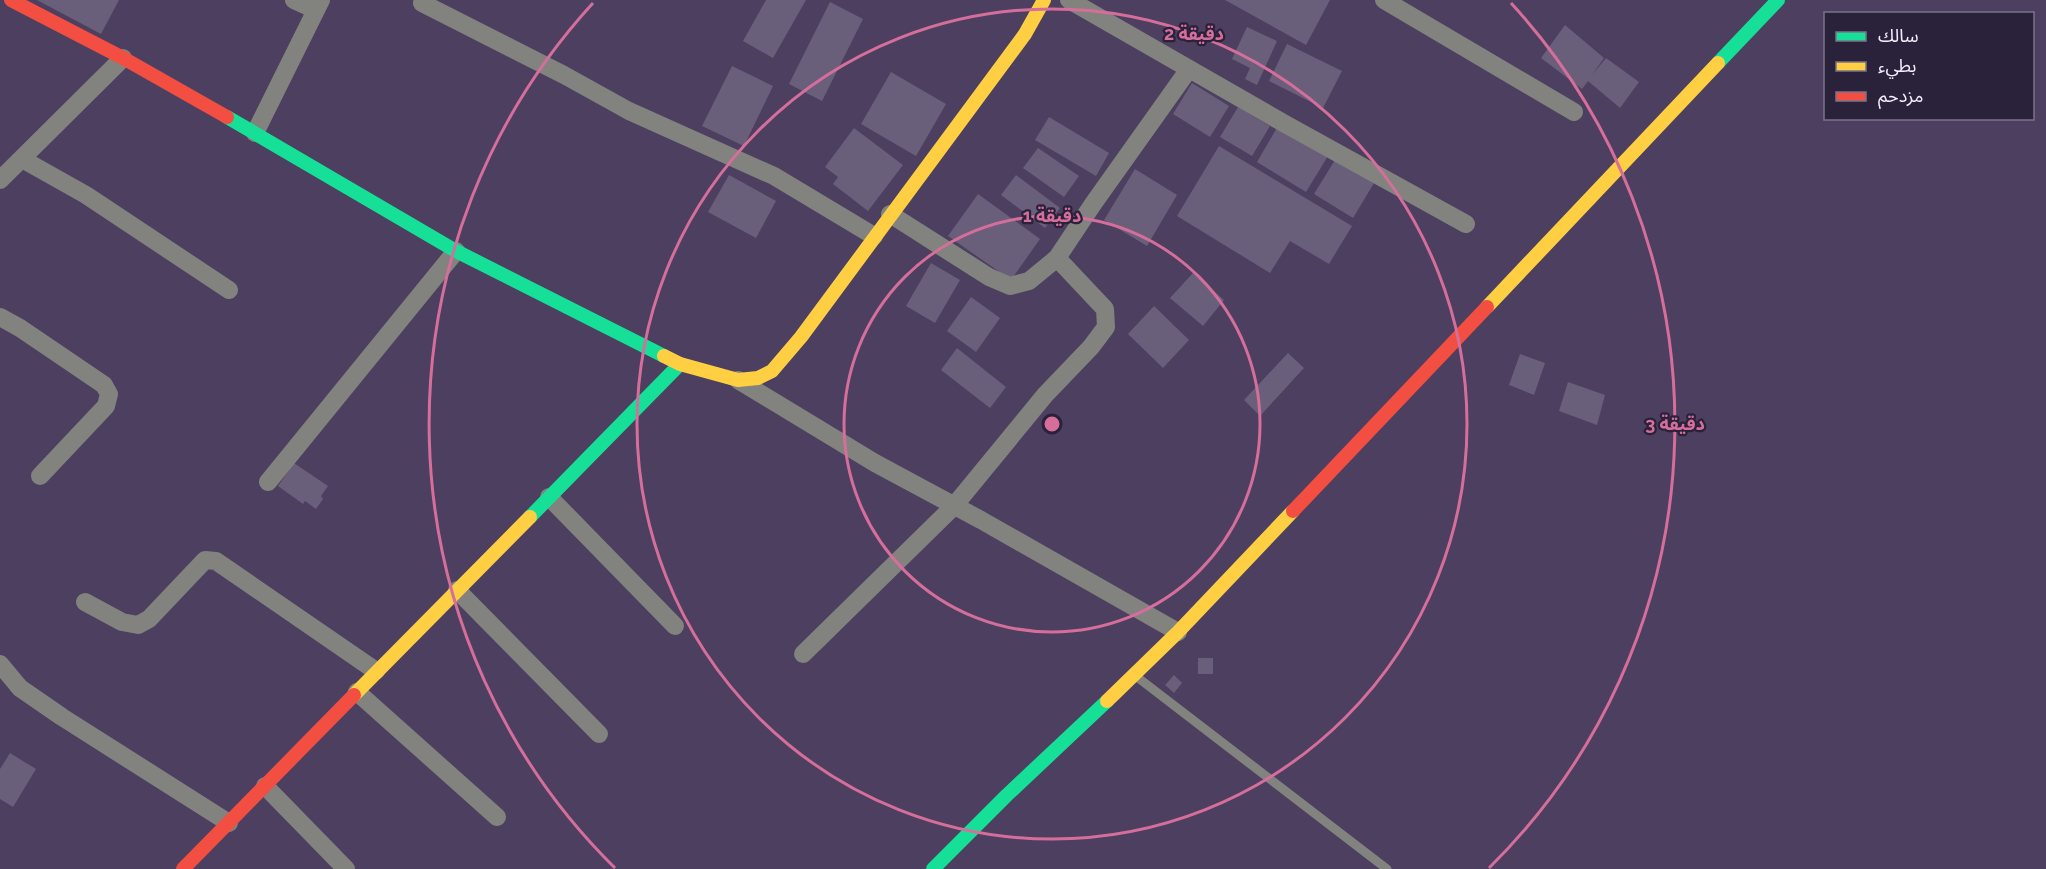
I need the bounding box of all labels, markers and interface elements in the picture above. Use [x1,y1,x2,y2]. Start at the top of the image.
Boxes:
legend [1824,12,2034,120]
text: 2 دقيقة [1164,23,1224,44]
text: سالك [1878,25,1919,46]
text: بطيء [1878,55,1916,79]
text: مزدحم [1878,85,1923,109]
text: 1 دقيقة [1023,205,1081,226]
text: 3 دقيقة [1645,413,1705,434]
centre of rings [1042,414,1062,434]

